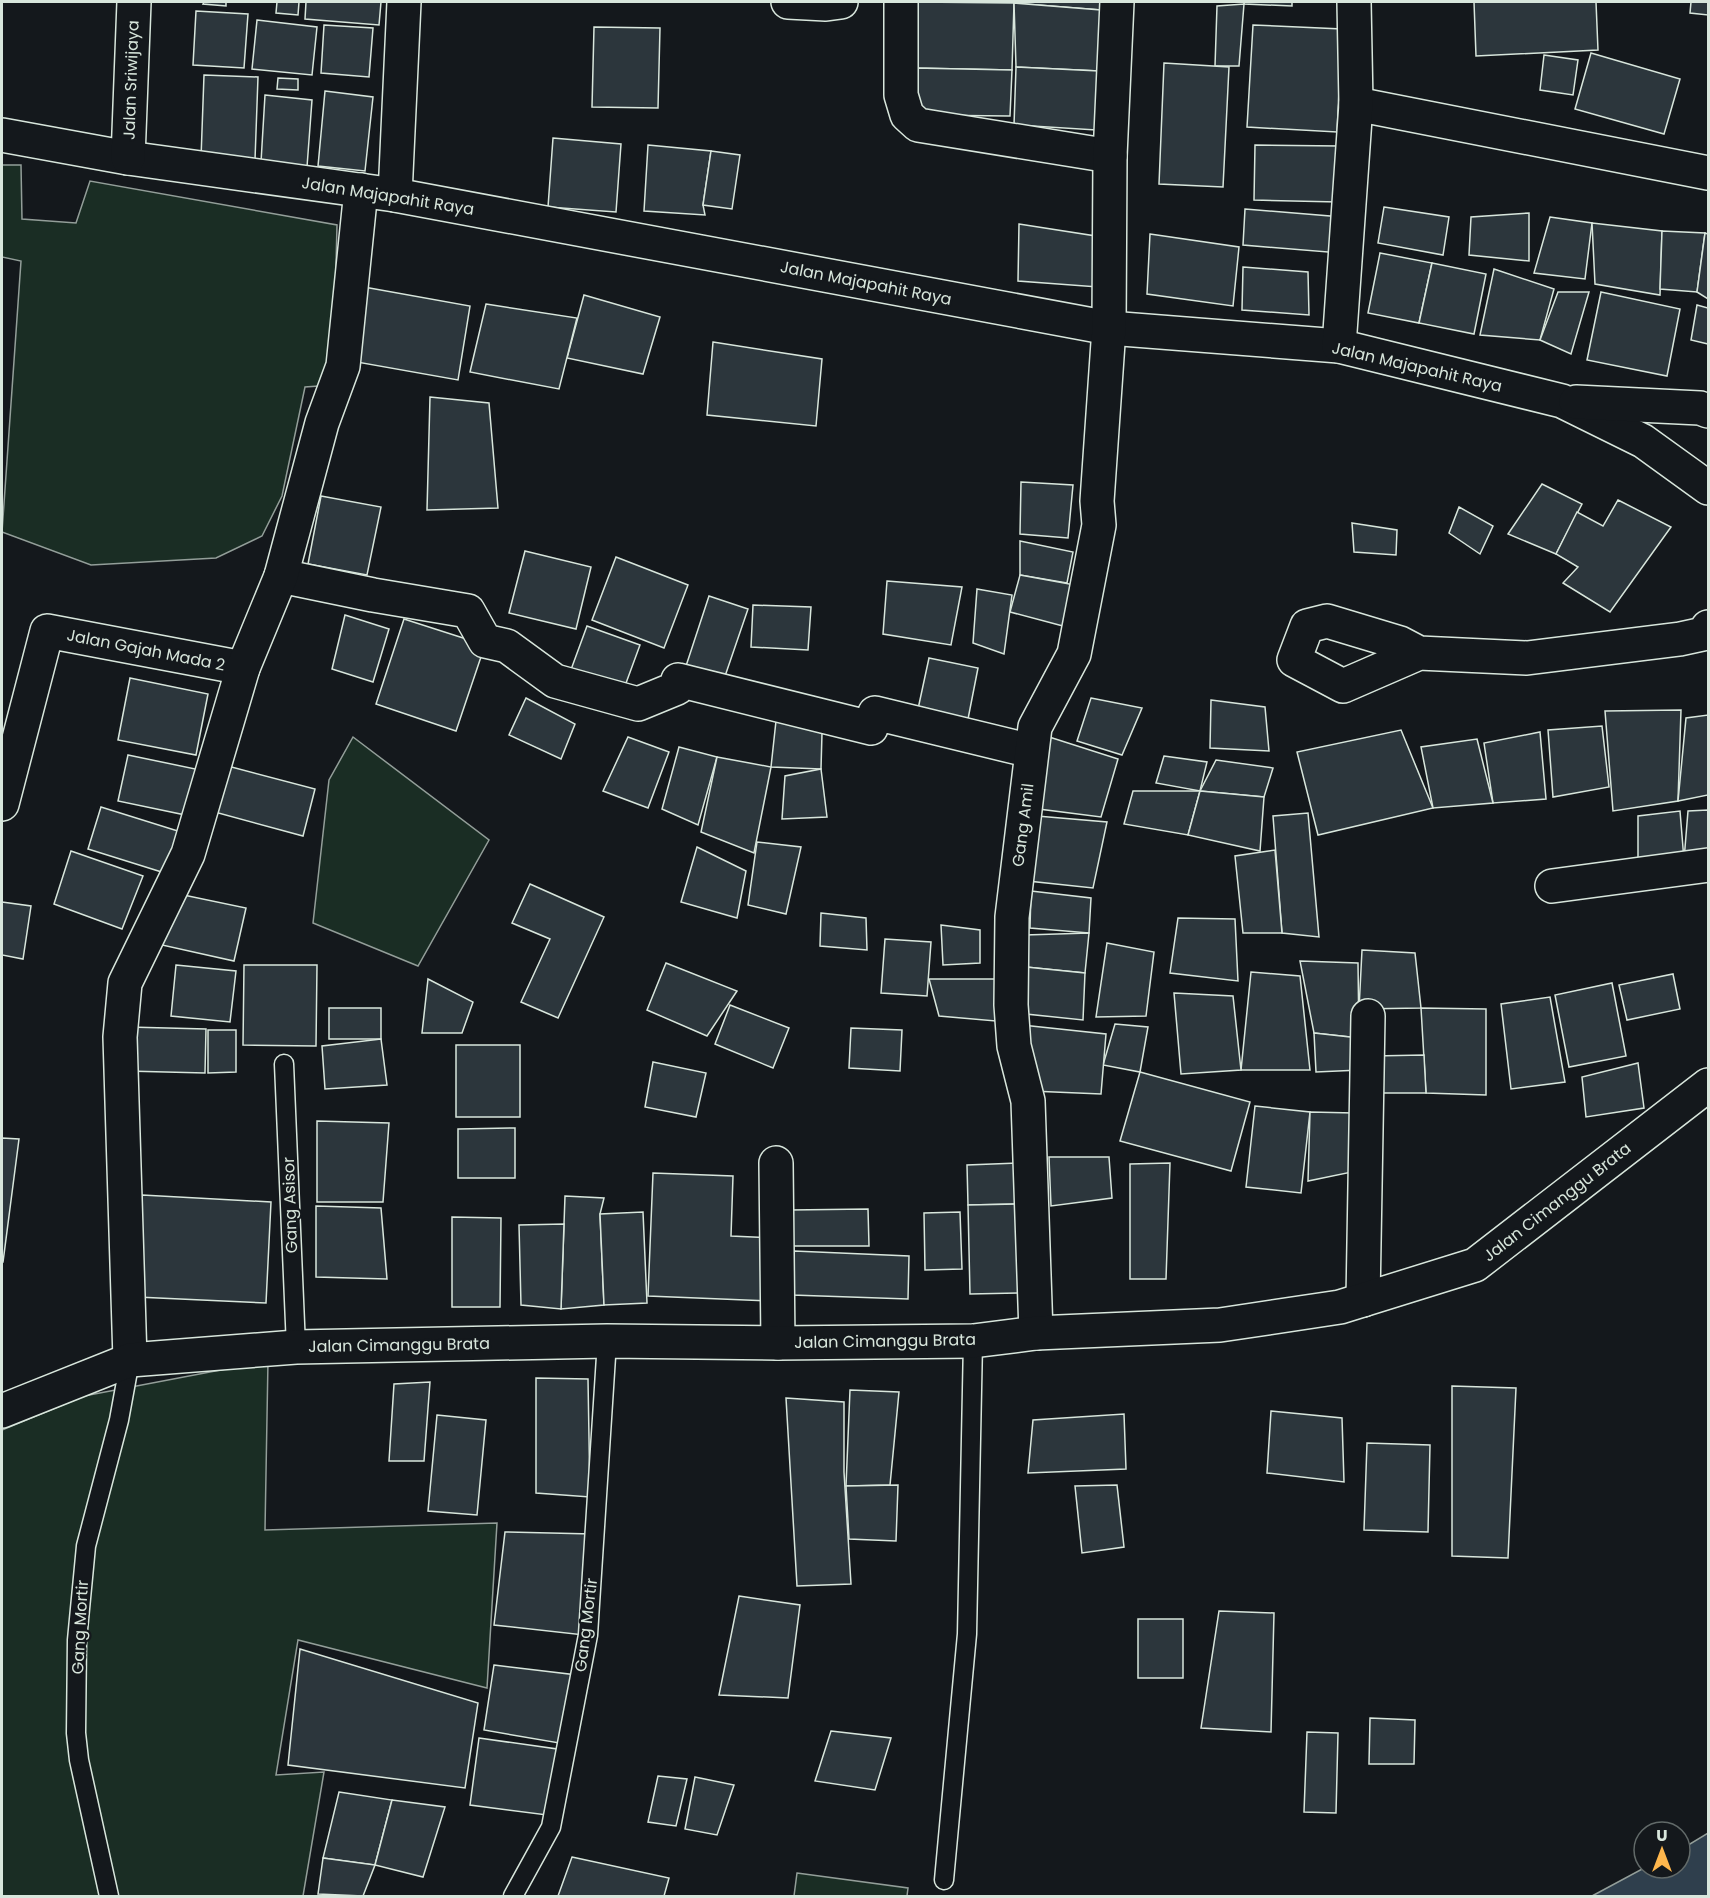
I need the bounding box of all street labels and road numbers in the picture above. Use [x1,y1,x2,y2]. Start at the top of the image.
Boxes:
street label: Jalan Sriwijaya [117,20,145,140]
street label: Jalan Majapahit Raya [300,171,476,221]
street label: Jalan Majapahit Raya [778,255,954,311]
street label: Jalan Majapahit Raya [1330,336,1504,398]
street label: Jalan Gajah Mada 2 [65,623,227,677]
street label: Gang Amil [1006,782,1040,868]
street label: Jalan Cimanggu Brata [1478,1137,1636,1267]
street label: Gang Asisor [277,1156,303,1253]
street label: Jalan Cimanggu Brata [794,1328,976,1354]
street label: Jalan Cimanggu Brata [308,1332,490,1358]
street label: Gang Mortir [569,1577,603,1673]
street label: Gang Mortir [66,1579,94,1675]

